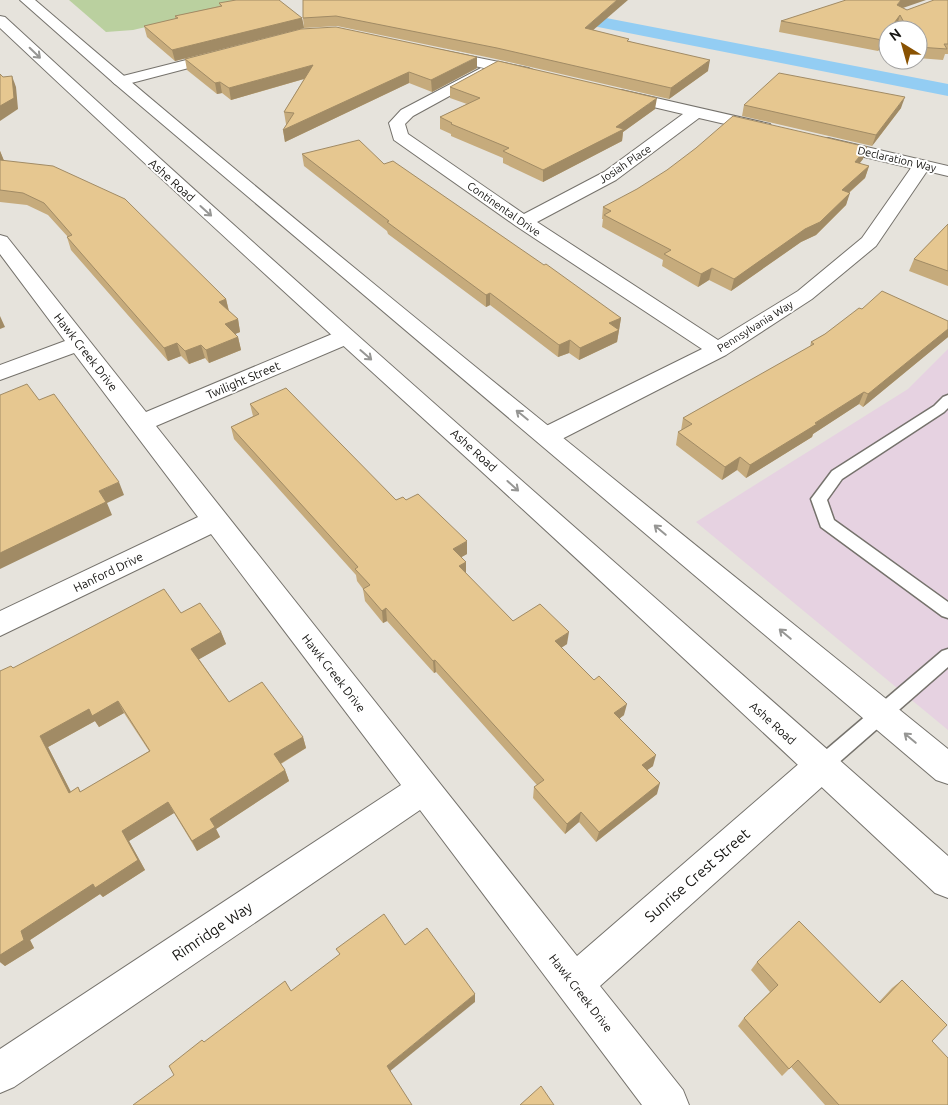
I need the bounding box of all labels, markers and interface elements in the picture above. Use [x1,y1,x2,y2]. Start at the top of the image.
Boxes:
north arrow [878,20,928,70]
text: N [886,25,904,44]
one-way arrow [29,47,42,59]
street label: Josiah Place [597,142,653,186]
street label: Declaration Way [856,144,938,174]
street label: Ashe Road [146,156,198,204]
street label: Continental Drive [465,179,543,239]
one-way arrow [200,205,213,217]
street label: Pennsylvania Way [715,297,796,354]
street label: Hawk Creek Drive [52,311,120,393]
one-way arrow [359,349,372,361]
street label: Twilight Street [204,359,282,401]
one-way arrow [516,410,529,421]
street label: Ashe Road [448,426,500,474]
one-way arrow [507,480,520,492]
one-way arrow [654,524,667,536]
street label: Hanford Drive [71,550,145,594]
one-way arrow [779,628,792,640]
street label: Hawk Creek Drive [300,632,368,714]
street label: Ashe Road [747,699,799,747]
one-way arrow [904,732,917,743]
street label: Sunrise Crest Street [641,825,753,925]
street label: Rimridge Way [169,898,255,964]
street label: Hawk Creek Drive [547,952,615,1034]

